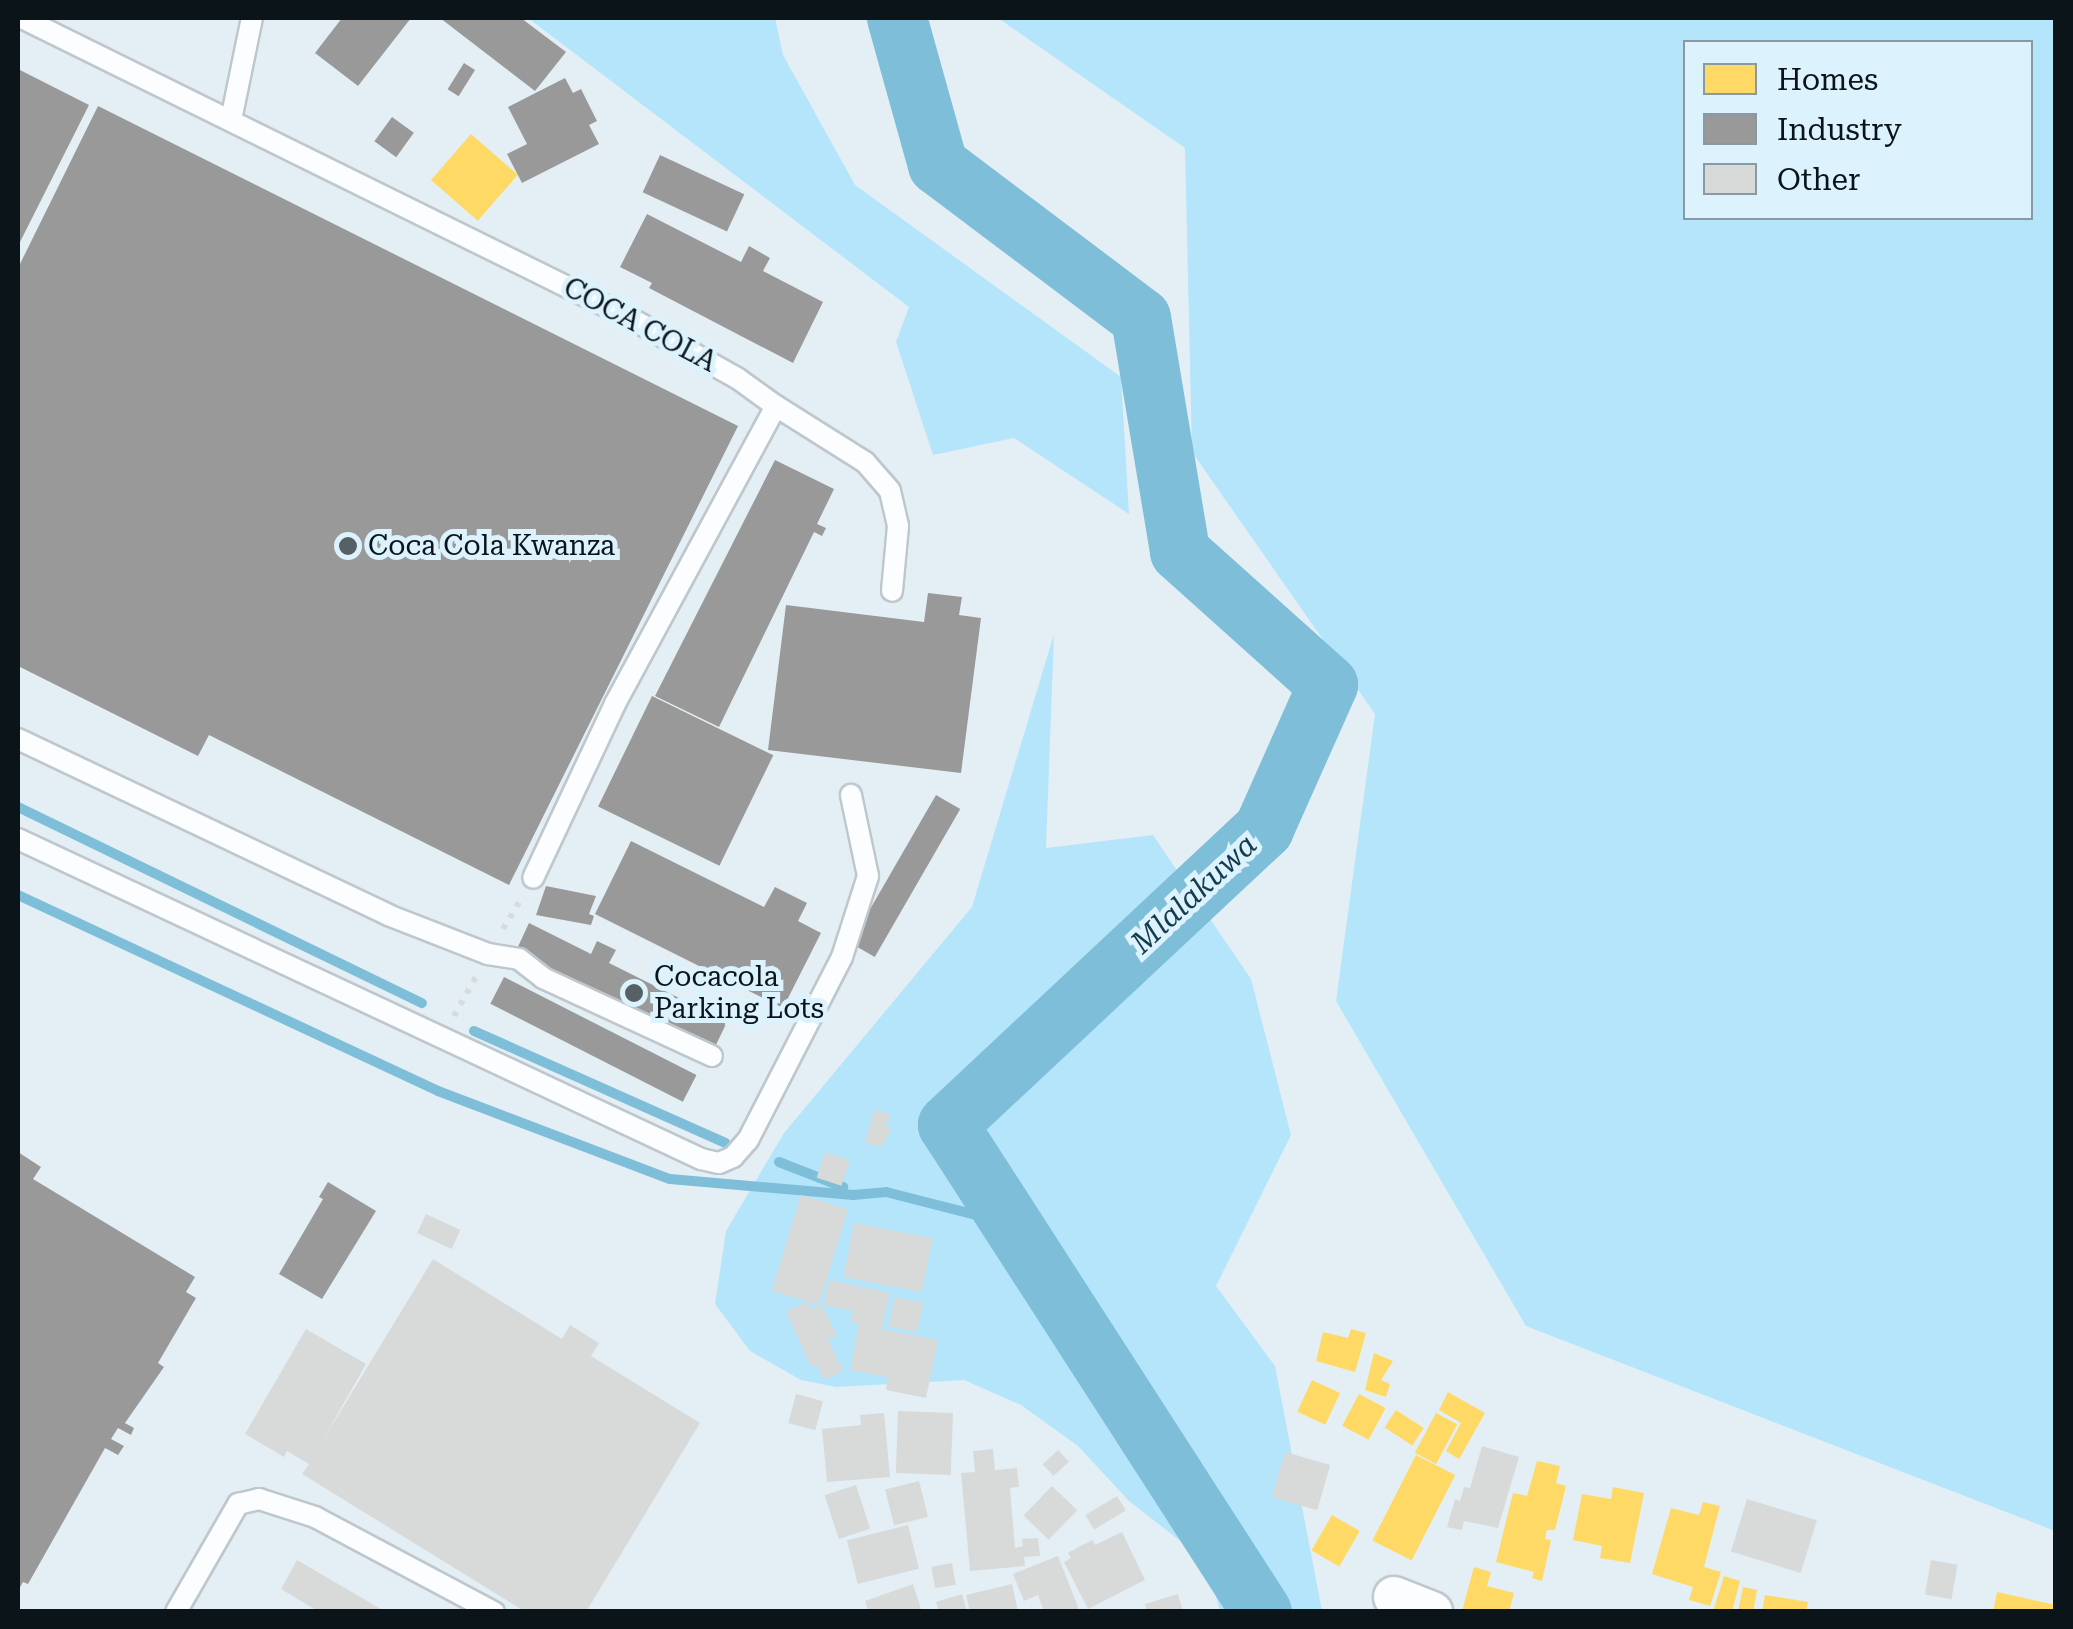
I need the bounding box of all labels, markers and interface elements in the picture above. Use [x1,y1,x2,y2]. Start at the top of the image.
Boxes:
legend [1683,40,2033,220]
text: Homes [1777,62,1878,97]
text: Industry [1777,112,1902,147]
text: Other [1777,162,1860,197]
street label: COCA COLA [558,271,722,379]
place label: Coca Cola Kwanza [368,529,615,563]
marker: Coca Cola Kwanza [337,535,359,557]
water label: Mlalakuwa [1124,827,1264,961]
place label: Cocacola Parking Lots [654,960,824,1026]
marker: Cocacola Parking Lots [623,982,645,1004]

